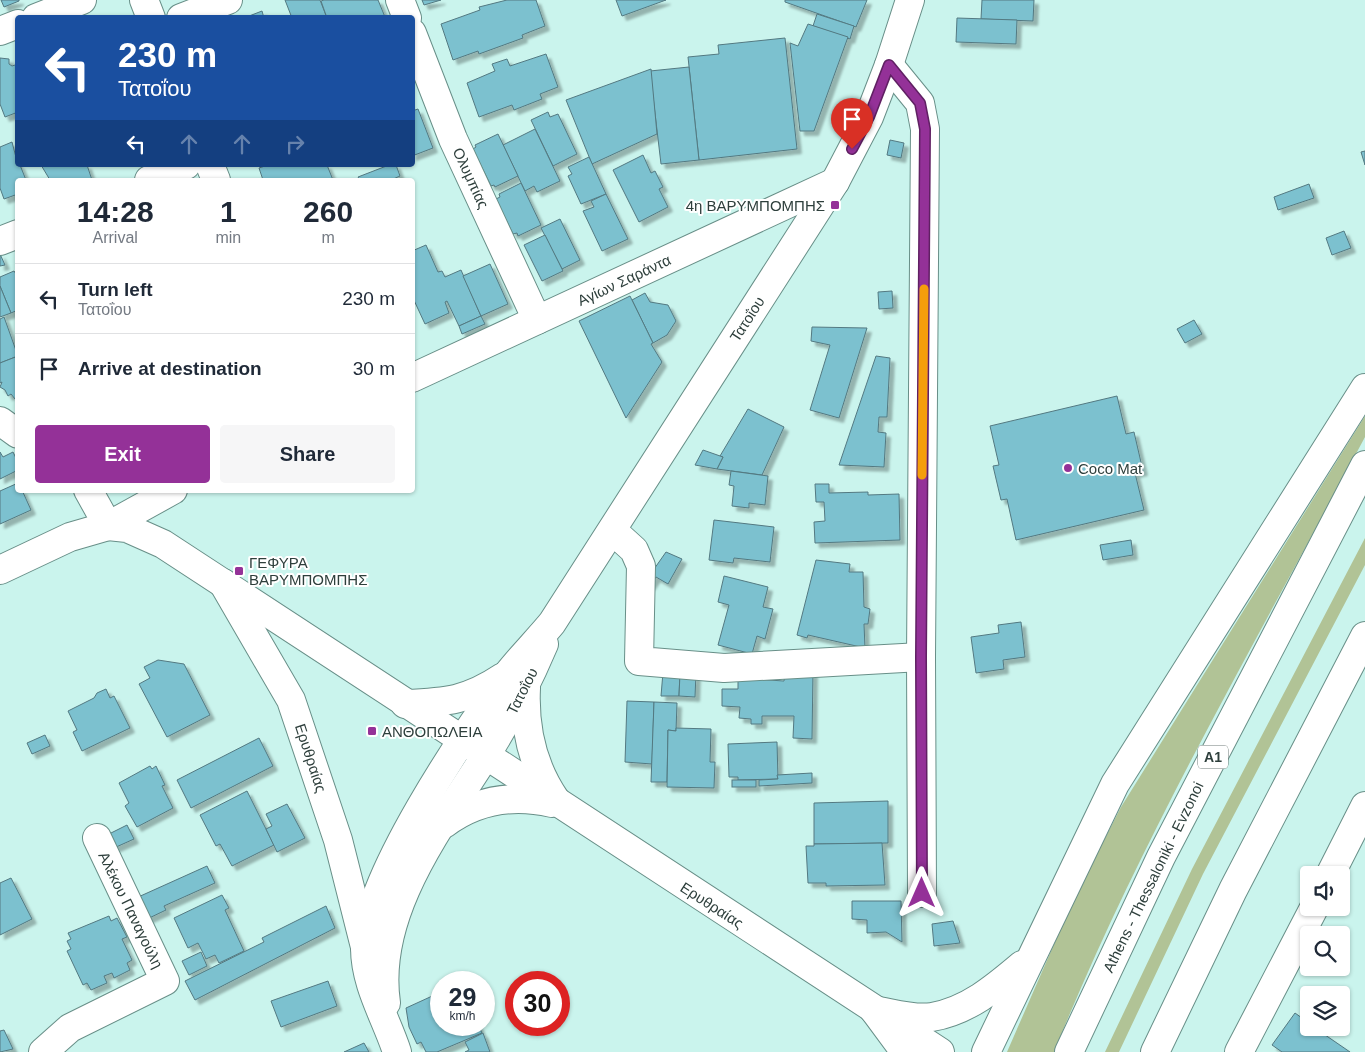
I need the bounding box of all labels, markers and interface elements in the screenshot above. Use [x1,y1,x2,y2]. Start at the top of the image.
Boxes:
icon: left [35,35,100,100]
text: 230 m [118,35,217,74]
text: Τατοΐου [118,76,192,101]
pin [831,98,873,149]
icon: arrive [838,105,866,133]
icon: left [122,130,150,158]
icon: ahead [175,130,203,158]
icon: ahead [228,130,256,158]
icon: right [281,130,309,158]
street label: Ολυμπίας [450,145,492,211]
text: 14:28 [77,195,154,228]
text: 1 [220,195,237,228]
text: 260 [303,195,353,228]
place label: 4η ΒΑΡΥΜΠΟΜΠΗΣ [686,197,825,214]
marker: 4η ΒΑΡΥΜΠΟΜΠΗΣ [829,199,841,211]
text: Arrival [93,229,138,246]
text: min [215,229,241,246]
text: m [321,229,335,246]
street label: Αγίων Σαράντα [575,251,674,309]
text: Turn left [78,279,153,300]
icon: left [35,285,63,313]
text: 230 m [342,288,395,309]
street label: Τατοΐου [726,293,768,345]
text: Τατοΐου [78,301,131,318]
icon: arrive [35,355,63,383]
text: Arrive at destination [78,358,262,379]
text: 30 m [353,358,395,379]
button: Exit [35,425,210,483]
button: Share [220,425,395,483]
place label: Coco Mat [1078,460,1143,477]
marker: Coco Mat [1062,462,1074,474]
place label: ΓΕΦΥΡΑ ΒΑΡΥΜΠΟΜΠΗΣ [249,554,367,588]
marker: ΓΕΦΥΡΑ ΒΑΡΥΜΠΟΜΠΗΣ [233,565,245,577]
street label: Τατοΐου [503,665,541,717]
street label: Ερυθραίας [292,721,330,795]
place label: ΑΝΘΟΠΩΛΕΙΑ [382,723,482,740]
marker: ΑΝΘΟΠΩΛΕΙΑ [366,725,378,737]
road number: Α1 [1198,746,1228,769]
street label: Athens - Thessaloniki - Evzonoi [1099,779,1207,975]
street label: Αλέκου Παναγούλη [95,849,167,971]
position arrow [895,866,947,918]
map controls [1300,866,1350,1036]
button: sound [1300,866,1350,916]
street label: Ερυθραίας [677,878,747,932]
button: search [1300,926,1350,976]
speed limit sign: 30 [505,971,570,1036]
text: 29 [449,983,476,1011]
button: layers [1300,986,1350,1036]
text: km/h [449,1009,476,1023]

